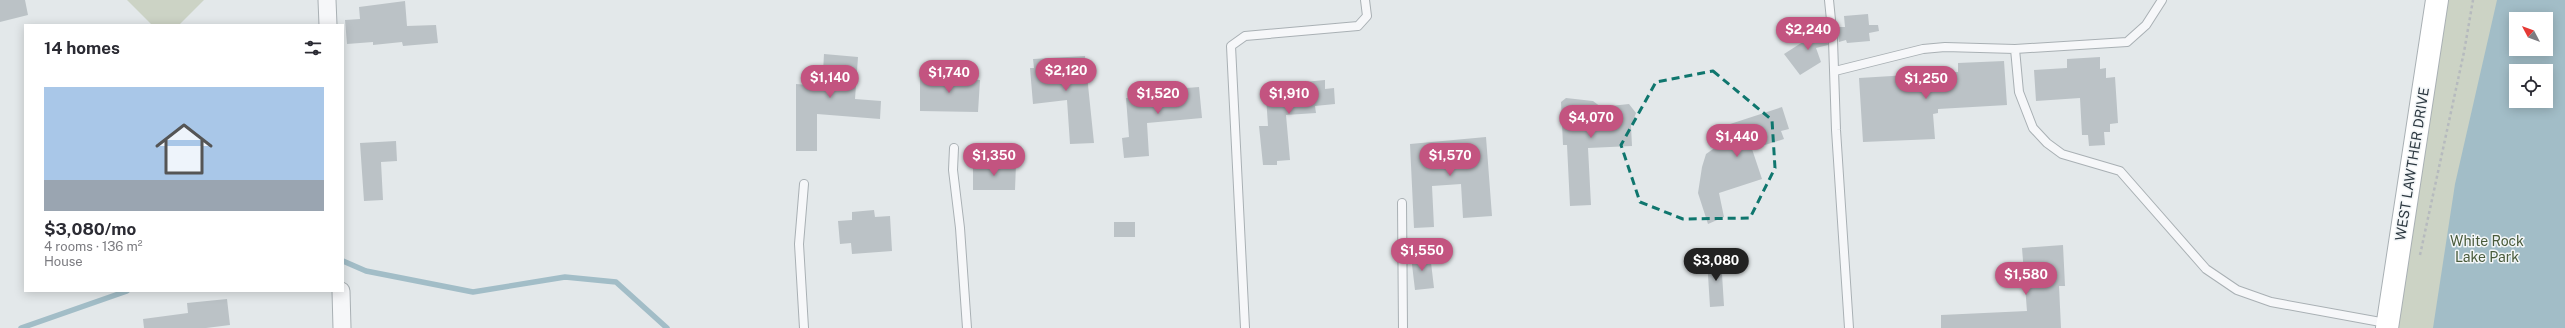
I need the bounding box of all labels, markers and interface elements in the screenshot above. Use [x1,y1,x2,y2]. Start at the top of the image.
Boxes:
north arrow [2509,12,2553,56]
map controls [2509,12,2553,108]
pin: $2,240 [1775,17,1841,51]
text: $2,240 [1785,22,1831,37]
icon: filters [302,37,324,59]
text: 14 homes [44,38,120,58]
pin: $2,120 [1033,58,1099,92]
pin: $1,740 [916,60,982,94]
text: $2,120 [1045,63,1087,78]
button: locate [2509,64,2553,108]
pin: $1,140 [797,65,863,99]
text: $1,740 [928,65,970,80]
pin: $1,250 [1893,66,1959,100]
text: $1,140 [810,70,850,85]
text: $1,250 [1904,71,1948,86]
pin: $1,520 [1125,81,1191,115]
pin: $1,910 [1256,81,1322,115]
text: $1,520 [1136,86,1180,101]
text: $1,910 [1269,86,1309,101]
street label: WEST LAWTHER DRIVE [2392,86,2432,242]
pin: $4,070 [1558,105,1624,139]
text: $4,070 [1568,110,1614,125]
icon: home [148,113,220,185]
pin: $1,440 [1704,124,1770,158]
text: $1,440 [1715,129,1759,144]
pin: $1,350 [961,143,1027,177]
pin: $1,570 [1417,143,1483,177]
text: $1,350 [972,148,1016,163]
text: $1,570 [1428,148,1472,163]
text: $3,080/mo [44,219,136,239]
park label: White Rock Lake Park [2450,233,2524,265]
pin: $1,550 [1389,238,1455,272]
text: 4 rooms · 136 m² [44,239,143,254]
text: $1,550 [1400,243,1444,258]
pin: $3,080 [1683,248,1749,282]
text: $3,080 [1693,253,1739,268]
text: House [44,254,83,269]
pin: $1,580 [1993,262,2059,296]
text: $1,580 [2004,267,2048,282]

